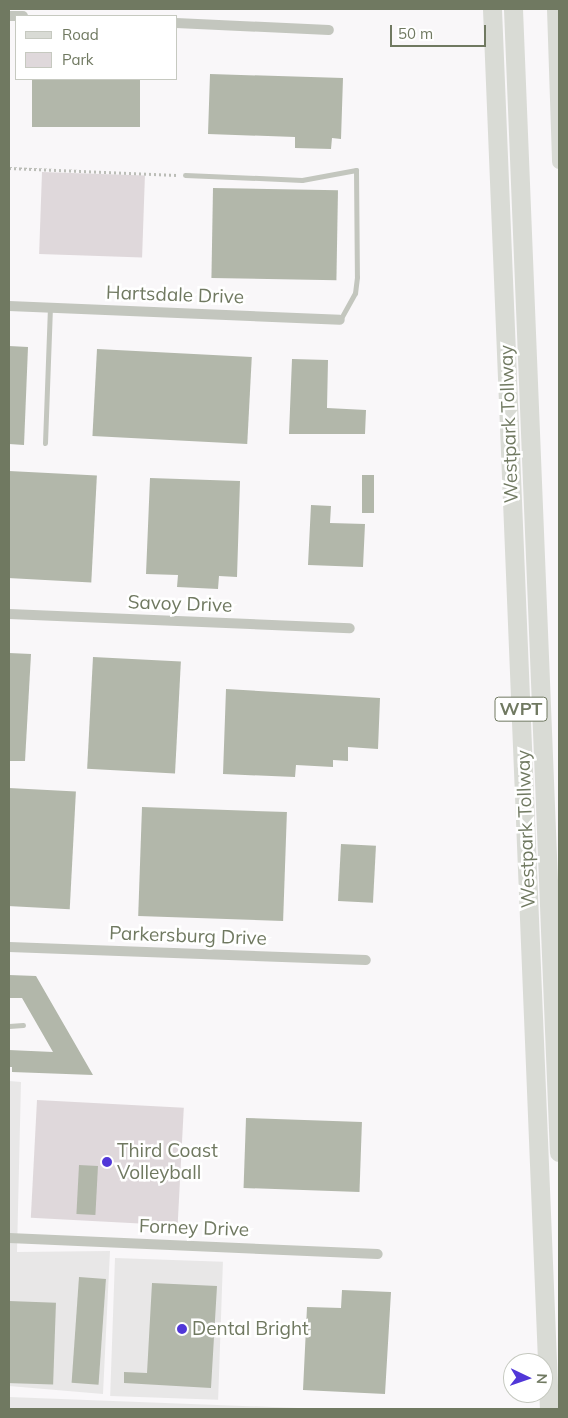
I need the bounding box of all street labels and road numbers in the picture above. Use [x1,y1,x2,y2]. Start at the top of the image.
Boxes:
street label: Hartsdale Drive [106,281,244,309]
street label: Westpark Tollway [495,344,523,504]
street label: Savoy Drive [127,591,233,617]
road number: WPT [494,694,548,724]
street label: Westpark Tollway [512,749,540,909]
street label: Parkersburg Drive [109,922,267,950]
street label: Forney Drive [138,1215,250,1241]

